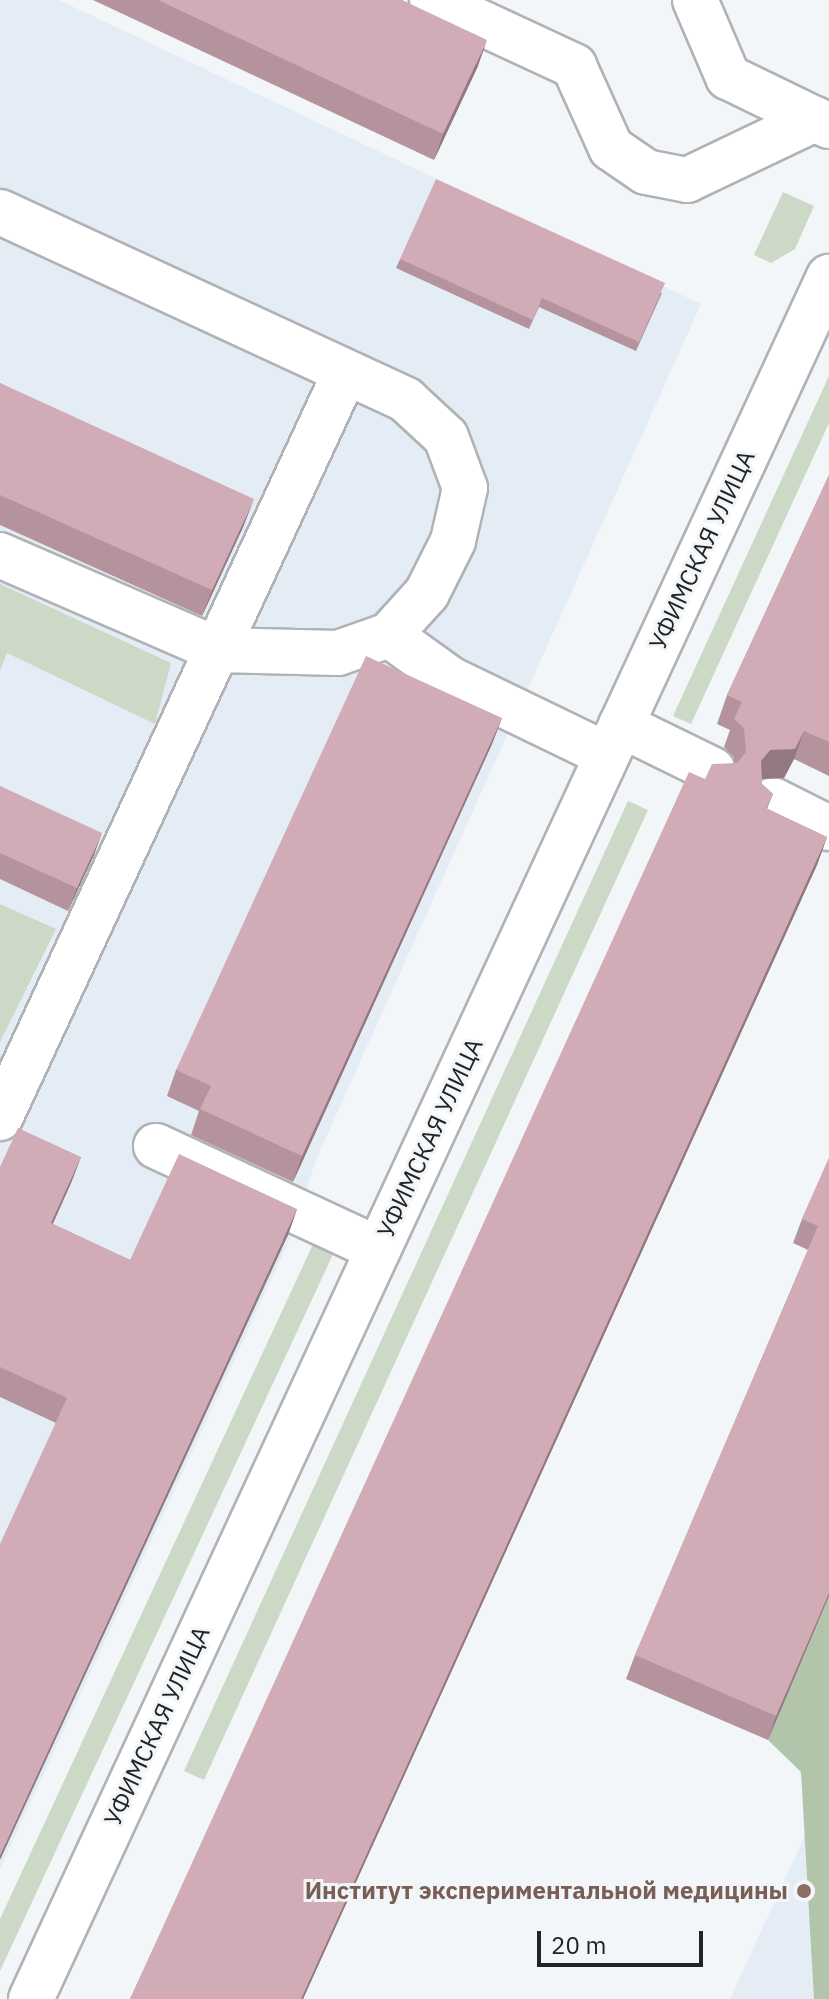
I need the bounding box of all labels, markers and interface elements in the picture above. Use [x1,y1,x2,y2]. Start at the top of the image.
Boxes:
street label: УФИМСКАЯ УЛИЦА [643,446,761,654]
street label: УФИМСКАЯ УЛИЦА [371,1034,489,1242]
street label: УФИМСКАЯ УЛИЦА [98,1622,216,1830]
place label: Институт экспериментальной медицины [305,1877,788,1905]
marker: Институт экспериментальной медицины [795,1882,813,1900]
scale bar [541,1915,707,1965]
text: 20 m [551,1929,606,1961]

